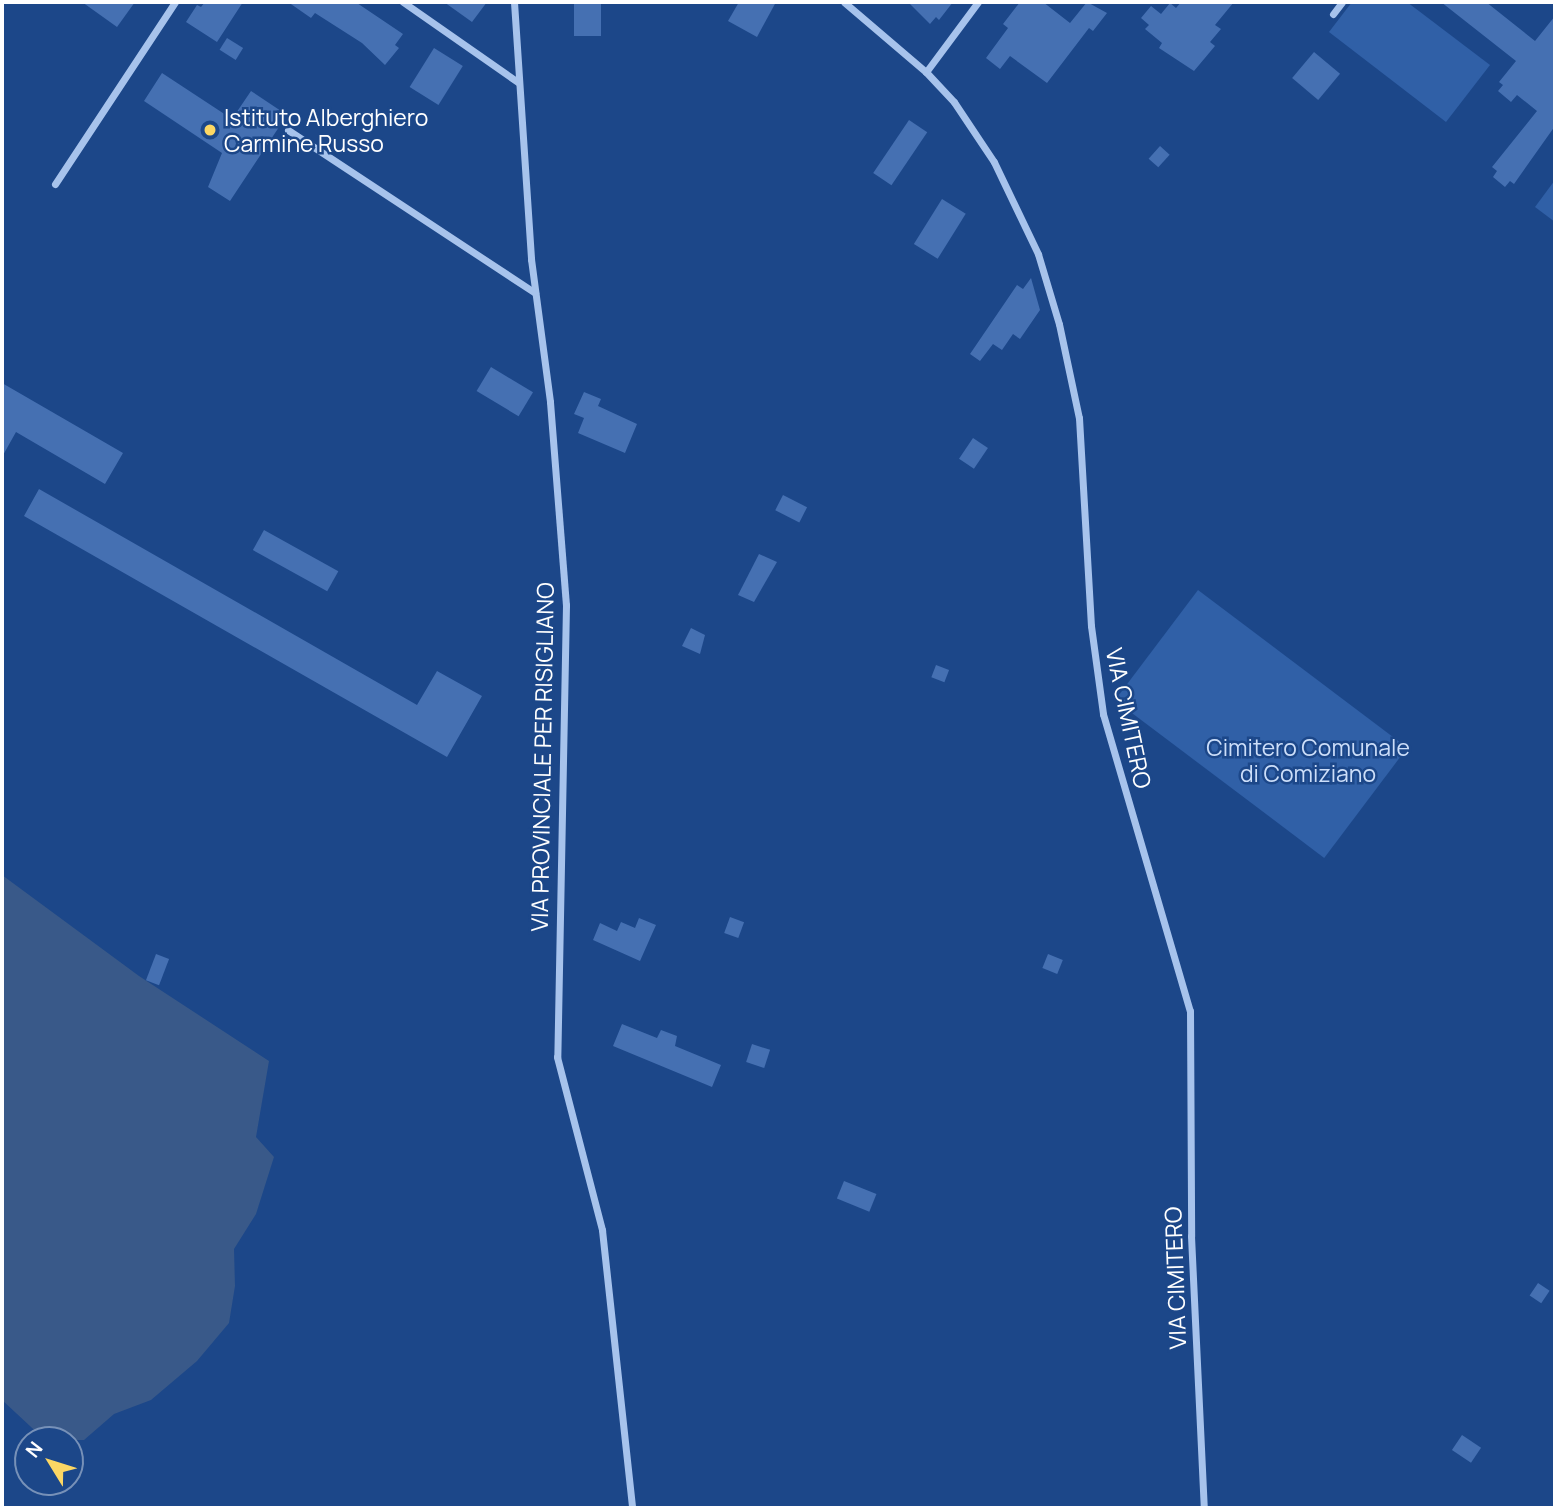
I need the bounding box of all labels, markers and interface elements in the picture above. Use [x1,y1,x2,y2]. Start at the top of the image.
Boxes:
place label: Istituto Alberghiero Carmine Russo [224,103,428,157]
marker: Istituto Alberghiero Carmine Russo [202,122,218,138]
street label: VIA PROVINCIALE PER RISIGLIANO [525,582,559,932]
street label: VIA CIMITERO [1101,645,1157,791]
park label: Cimitero Comunale di Comiziano [1206,733,1410,787]
street label: VIA CIMITERO [1159,1206,1191,1350]
north arrow [14,1426,84,1496]
text: N [20,1436,48,1463]

